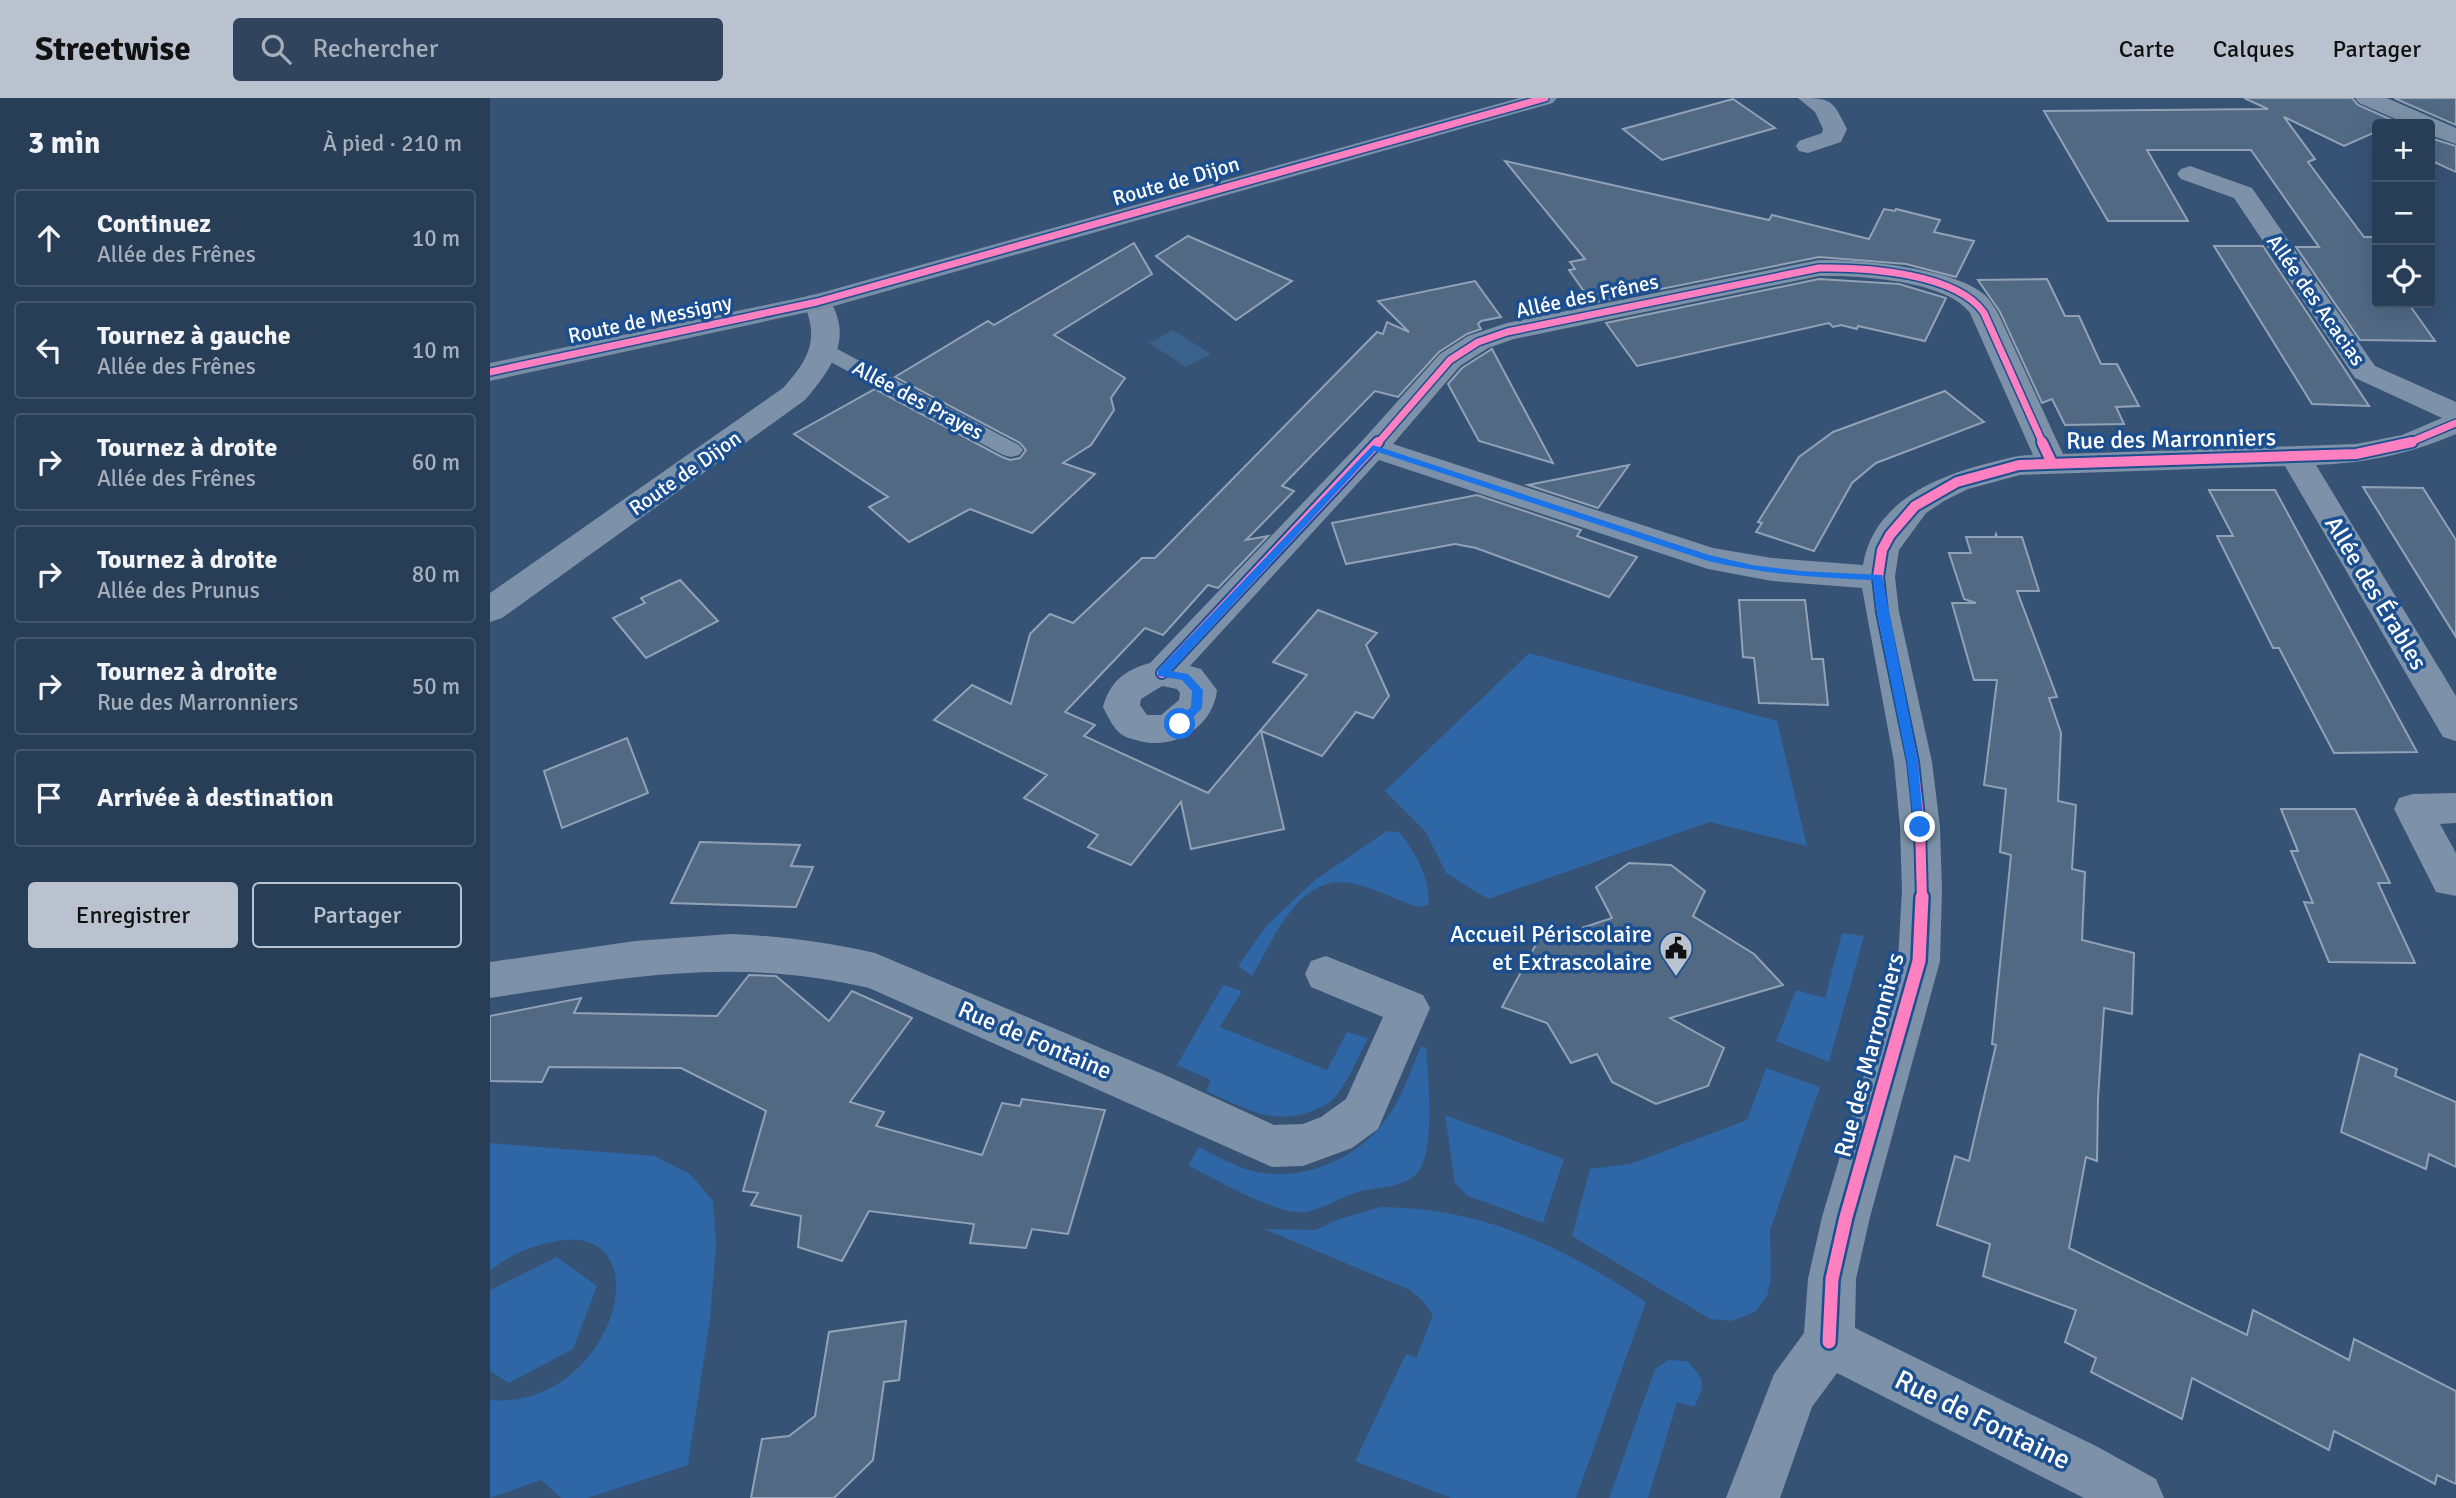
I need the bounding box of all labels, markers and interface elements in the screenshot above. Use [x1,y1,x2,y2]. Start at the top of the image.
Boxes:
search box [233,18,723,81]
text: Streetwise [35,29,191,70]
icon: search [257,30,295,68]
text: Rechercher [313,33,438,65]
text: Carte [2119,34,2175,64]
text: Calques [2213,34,2294,64]
text: Partager [2332,34,2421,64]
map controls [2372,119,2435,308]
button: + [2372,119,2435,182]
text: 3 min [28,125,100,162]
text: À pied · 210 m [323,129,462,158]
street label: Route de Dijon [1110,150,1242,212]
button: − [2372,182,2435,245]
text: Continuez [97,208,211,240]
icon: ahead [30,219,68,257]
text: 10 m [412,224,460,253]
street label: Allée des Acacias [2261,229,2371,371]
text: Allée des Frênes [97,240,256,269]
button: locate [2372,245,2435,308]
street label: Allée des Frênes [1513,268,1661,324]
street label: Route de Messigny [566,289,734,349]
text: Tournez à gauche [97,320,291,352]
icon: left [30,331,68,369]
text: 10 m [412,336,460,365]
text: Allée des Frênes [97,352,256,381]
street label: Allée des Prayes [848,355,988,445]
street label: Rue des Marronniers [2066,422,2276,456]
street label: Route de Dijon [624,425,746,521]
text: Tournez à droite [97,432,277,464]
icon: right [30,443,68,481]
text: 60 m [412,448,460,477]
text: Allée des Frênes [97,464,256,493]
street label: Allée des Érables [2318,511,2434,675]
text: Tournez à droite [97,544,277,576]
icon: right [30,555,68,593]
text: 80 m [412,560,460,589]
text: Allée des Prunus [97,576,260,605]
text: Tournez à droite [97,656,277,688]
icon: right [30,667,68,705]
text: 50 m [412,672,460,701]
text: Rue des Marronniers [97,688,298,717]
route start [1164,708,1195,739]
icon: arrive [30,779,68,817]
text: Arrivée à destination [97,782,334,814]
route end [1904,811,1935,842]
button: Enregistrer [28,882,238,948]
button: Partager [252,882,462,948]
place label: Accueil Périscolaire et Extrascolaire [1450,919,1652,977]
public building icon: Accueil Périscolaire et Extrascolaire [1657,929,1695,978]
street label: Rue des Marronniers [1827,950,1911,1160]
street label: Rue de Fontaine [954,994,1116,1086]
street label: Rue de Fontaine [1889,1363,2076,1477]

